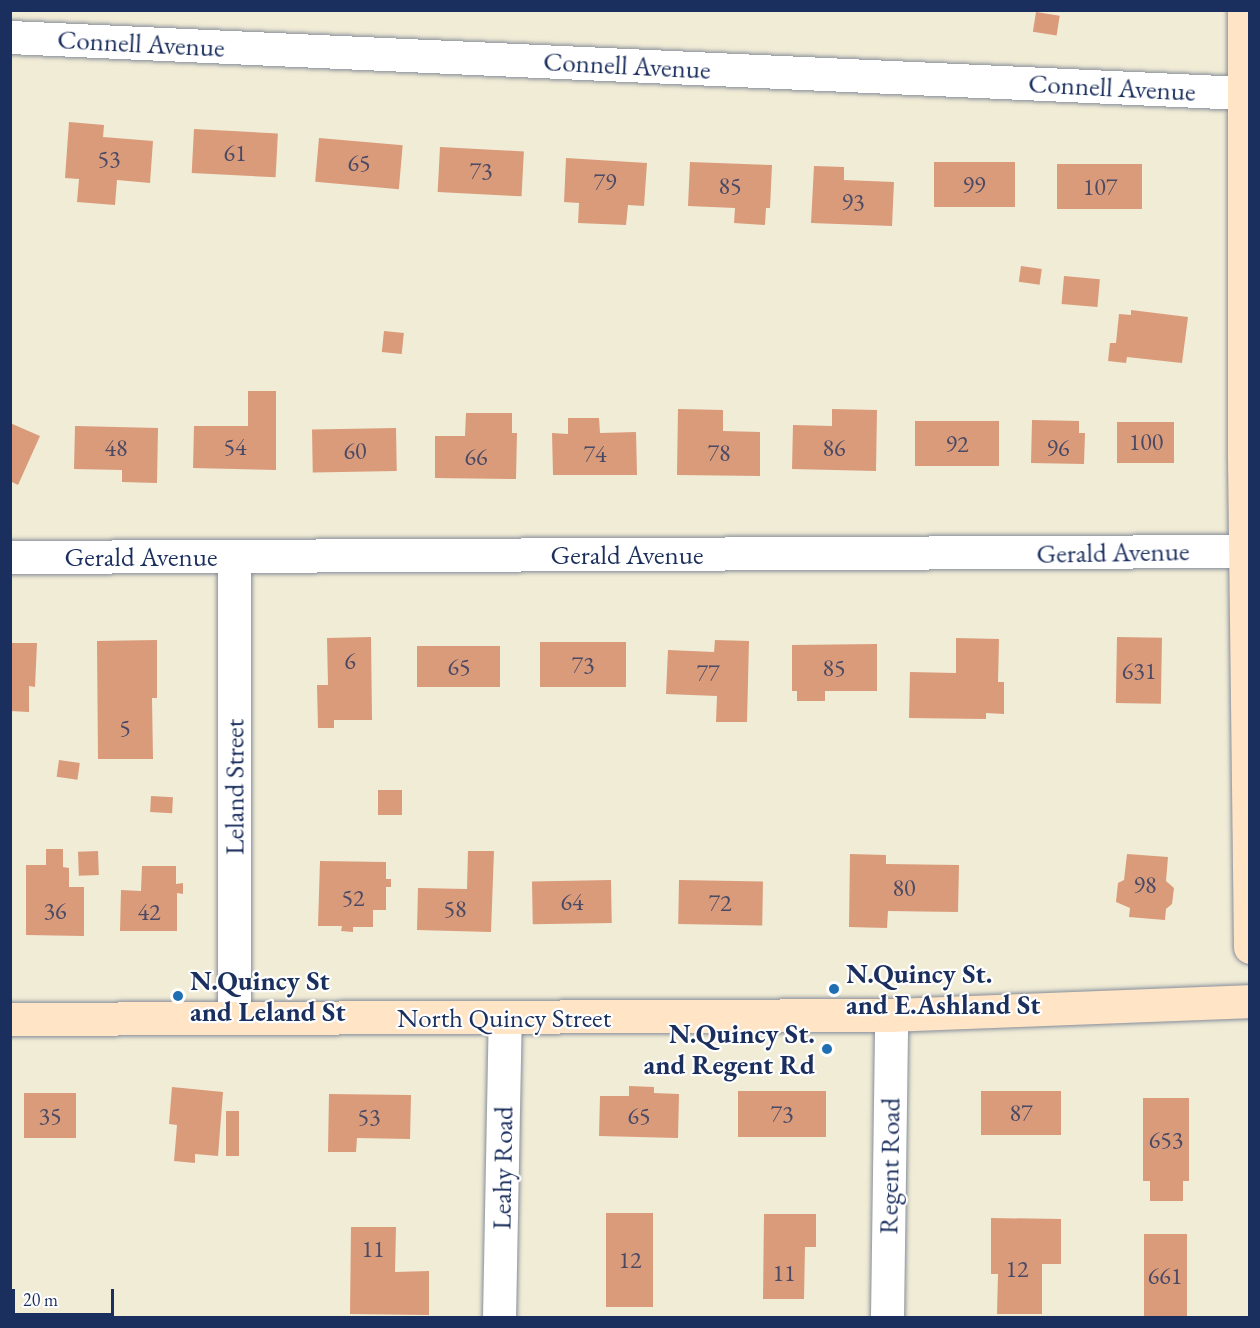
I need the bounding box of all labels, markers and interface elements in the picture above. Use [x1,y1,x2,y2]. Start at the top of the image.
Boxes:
street label: Connell Avenue [57,22,225,64]
street label: Connell Avenue [543,44,711,86]
street label: Connell Avenue [1028,66,1196,108]
house number: 61 [223,139,247,167]
house number: 53 [97,145,121,173]
house number: 65 [347,149,371,177]
house number: 73 [469,157,493,185]
house number: 79 [593,168,617,196]
house number: 99 [962,171,986,199]
house number: 85 [718,172,742,200]
house number: 107 [1083,173,1117,201]
house number: 93 [841,188,865,216]
house number: 100 [1129,428,1163,456]
house number: 92 [945,430,969,458]
house number: 54 [223,433,247,461]
house number: 48 [104,434,128,462]
house number: 86 [822,434,846,462]
house number: 96 [1046,434,1070,462]
house number: 60 [343,437,367,465]
house number: 78 [707,439,731,467]
house number: 74 [583,440,607,468]
house number: 66 [464,443,488,471]
street label: Gerald Avenue [1036,534,1190,570]
street label: Gerald Avenue [550,539,704,571]
street label: Gerald Avenue [64,541,218,573]
house number: 6 [344,647,356,675]
house number: 73 [571,651,595,679]
house number: 65 [447,653,471,681]
house number: 85 [822,654,846,682]
house number: 631 [1122,657,1156,685]
house number: 77 [696,659,720,687]
house number: 5 [119,714,131,742]
street label: Leland Street [218,719,250,855]
house number: 98 [1133,871,1157,899]
house number: 80 [892,874,916,902]
house number: 52 [341,884,365,912]
house number: 64 [560,888,584,916]
house number: 72 [708,889,732,917]
house number: 58 [443,895,467,923]
house number: 36 [43,897,67,925]
house number: 42 [137,898,161,926]
place label: N.Quincy St. and E.Ashland St [846,957,1040,1020]
place label: N.Quincy St and Leland St [190,964,346,1027]
marker: N.Quincy St. and E.Ashland St [827,982,841,996]
marker: N.Quincy St and Leland St [171,989,185,1003]
street label: North Quincy Street [397,1002,611,1034]
place label: N.Quincy St. and Regent Rd [643,1017,815,1080]
marker: N.Quincy St. and Regent Rd [820,1042,834,1056]
street label: Regent Road [872,1097,906,1235]
house number: 87 [1009,1099,1033,1127]
house number: 73 [770,1100,794,1128]
house number: 35 [38,1102,62,1130]
house number: 65 [627,1102,651,1130]
house number: 53 [357,1103,381,1131]
street label: Leahy Road [485,1106,519,1230]
house number: 653 [1149,1126,1183,1154]
house number: 11 [361,1235,385,1263]
house number: 12 [618,1246,642,1274]
house number: 12 [1005,1255,1029,1283]
house number: 11 [772,1259,796,1287]
house number: 661 [1148,1262,1182,1290]
scale bar [15,1277,117,1315]
text: 20 m [23,1288,58,1311]

